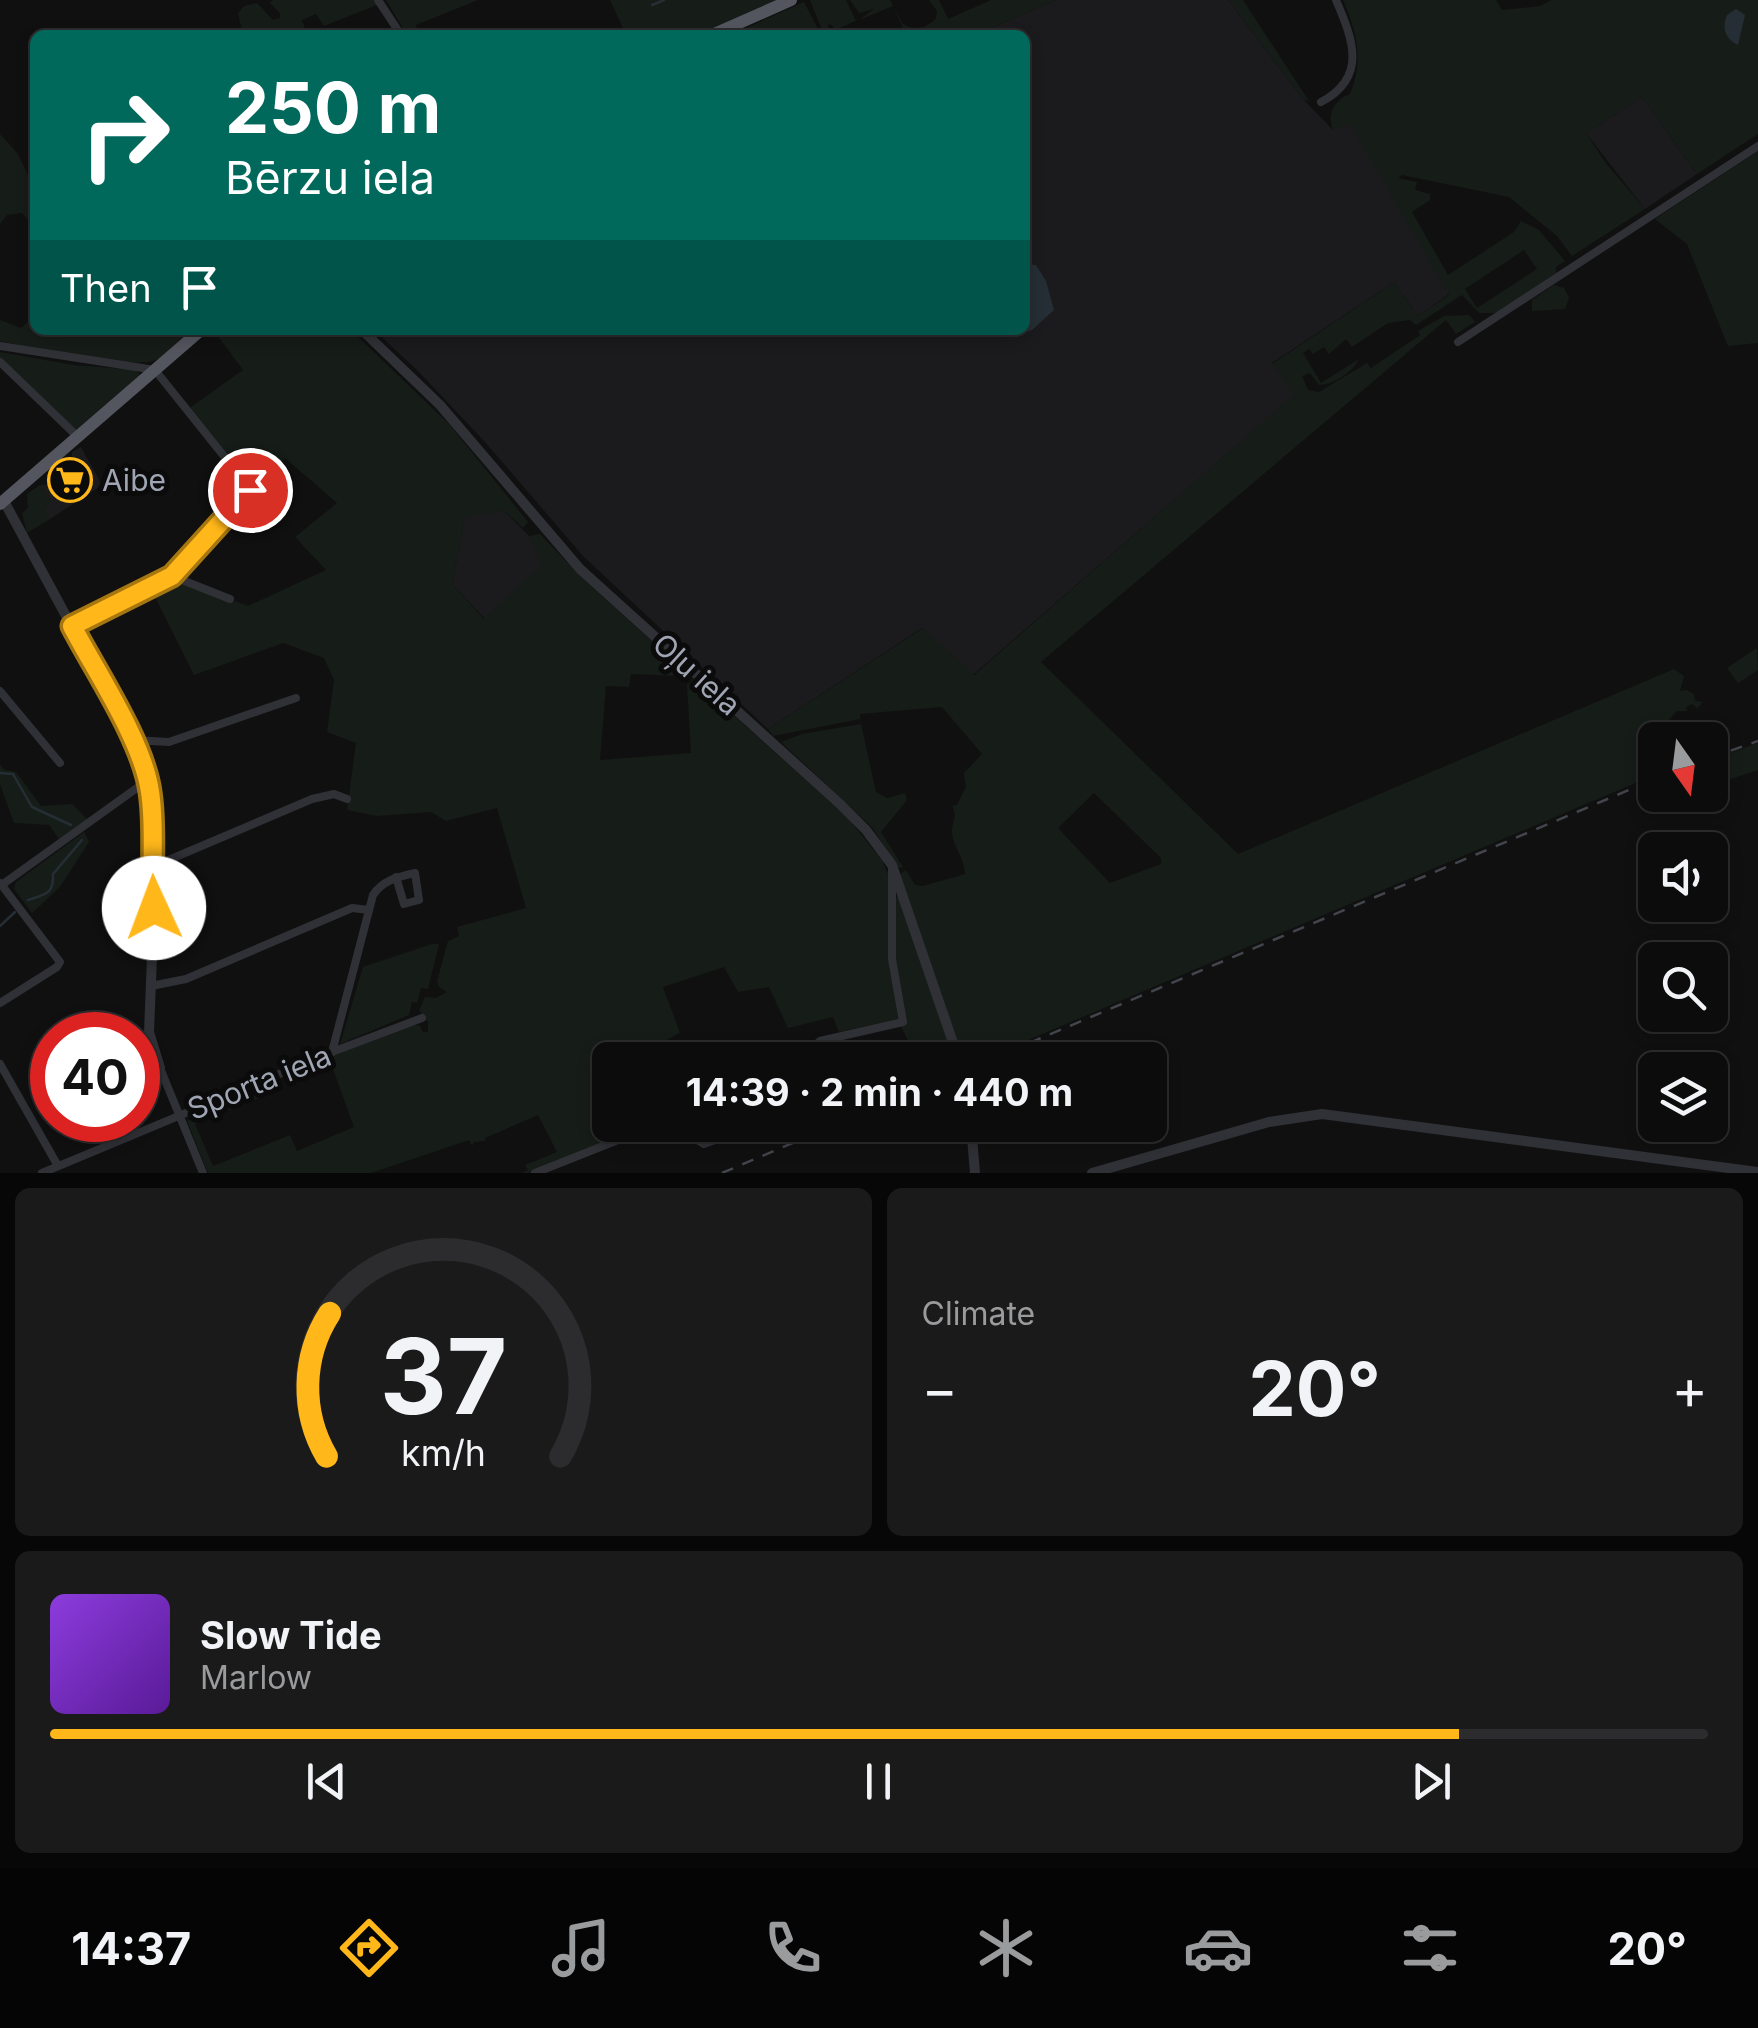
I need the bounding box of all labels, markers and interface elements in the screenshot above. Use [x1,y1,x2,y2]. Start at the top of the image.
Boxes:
text: 250 m [225,65,442,150]
icon: right [60,70,190,200]
text: Bērzu iela [225,150,435,205]
icon: arrive [172,260,227,315]
text: Then [60,265,152,311]
pin [208,448,293,533]
supermarket icon: Aibe [47,457,93,503]
place label: Aibe [102,462,166,498]
icon: arrive [223,463,278,518]
street label: Oļu iela [645,625,748,723]
north arrow [1638,722,1728,812]
map controls [1638,722,1728,1142]
button: sound [1638,832,1728,922]
position arrow [102,856,206,960]
button: search [1638,942,1728,1032]
speed limit sign: 40 [30,1012,160,1142]
street label: Sporta iela [182,1037,336,1127]
button: layers [1638,1052,1728,1142]
text: 14:39 · 2 min · 440 m [686,1069,1073,1115]
text: Climate [922,1294,1035,1333]
text: 37 [379,1313,507,1439]
text: 20° [1249,1343,1381,1434]
text: − [922,1356,958,1422]
text: + [1672,1356,1708,1422]
text: km/h [401,1431,486,1475]
text: Slow Tide [200,1612,382,1658]
text: Marlow [200,1658,312,1697]
icon: previous [299,1754,354,1809]
icon: pause [851,1754,906,1809]
icon: next [1404,1754,1459,1809]
icon: directions [334,1913,404,1983]
icon: music [546,1913,616,1983]
icon: phone [758,1913,828,1983]
icon: climate [971,1913,1041,1983]
icon: car [1183,1913,1253,1983]
icon: filters [1395,1913,1465,1983]
text: 14:37 [71,1921,191,1976]
text: 20° [1607,1921,1687,1976]

